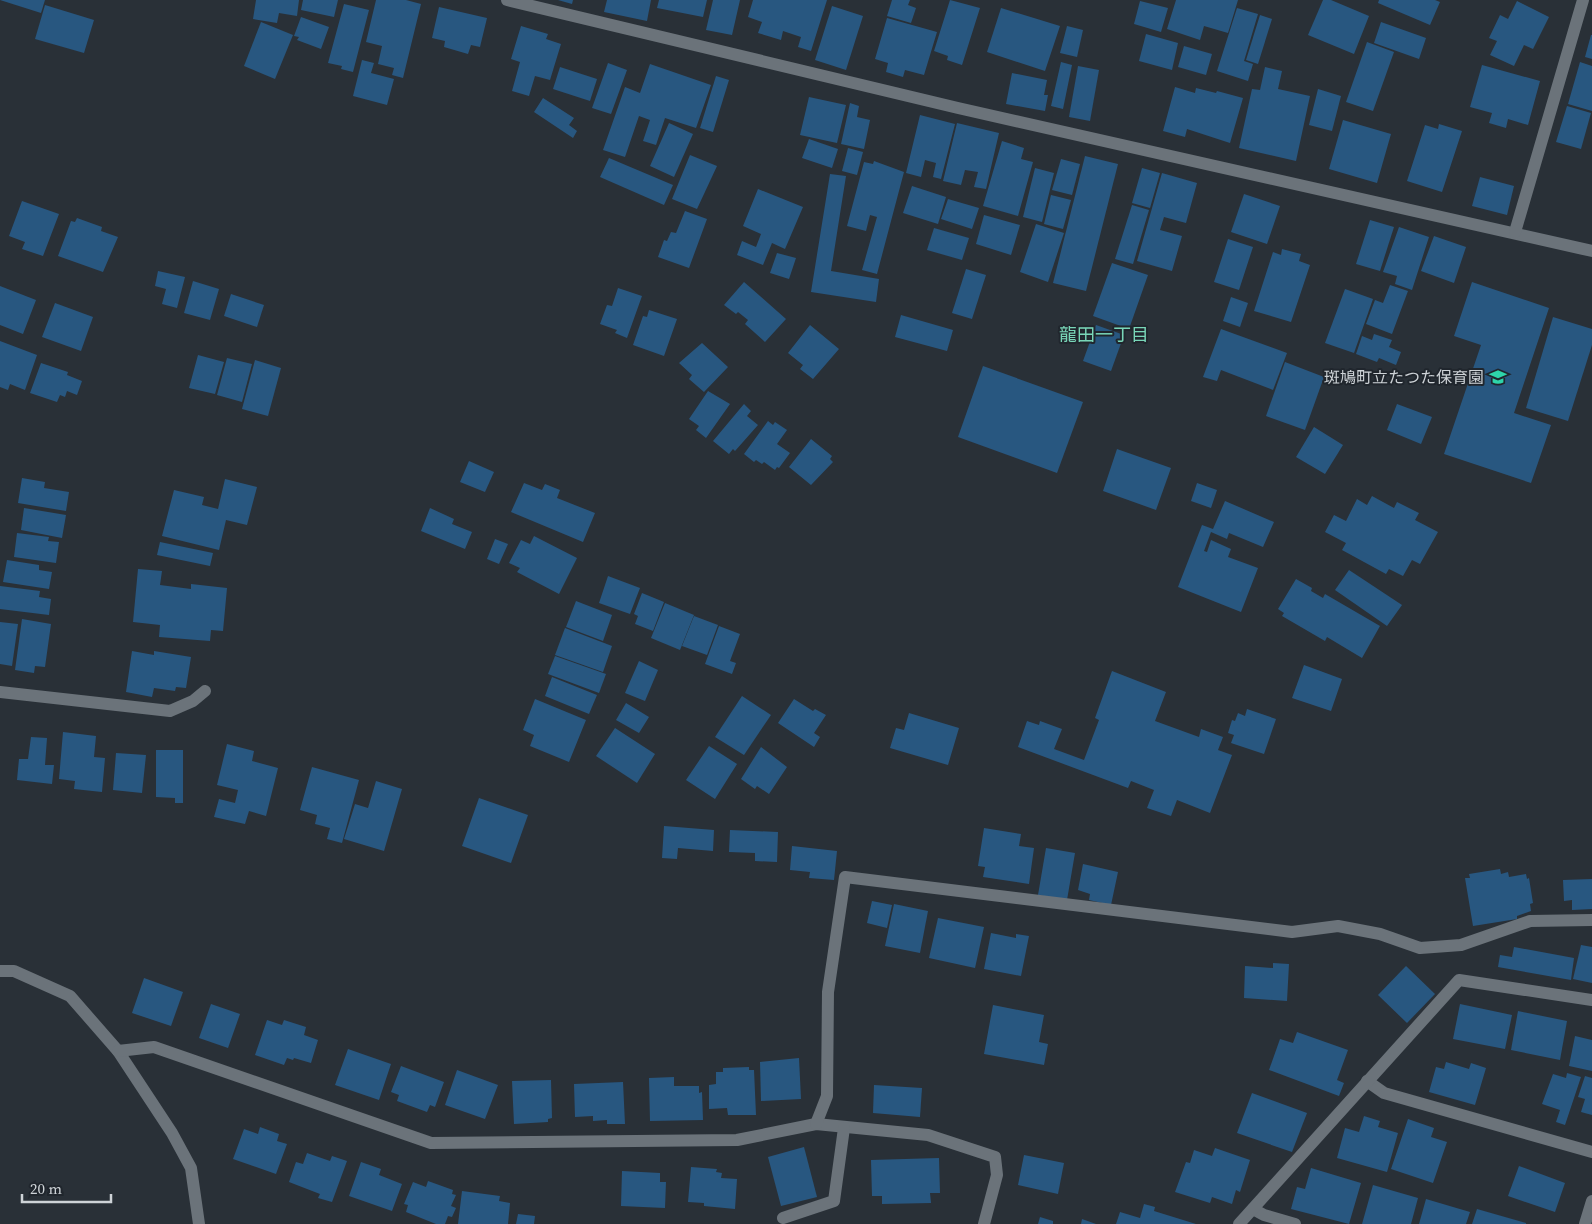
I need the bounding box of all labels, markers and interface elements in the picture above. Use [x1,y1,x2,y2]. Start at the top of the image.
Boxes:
district label: 龍田一丁目 [1059,322,1149,347]
place label: 斑鳩町立たつた保育園 [1324,366,1484,388]
school or university icon: 斑鳩町立たつた保育園 [1488,367,1508,387]
scale bar [22,1172,111,1204]
text: 20 m [30,1178,62,1199]

